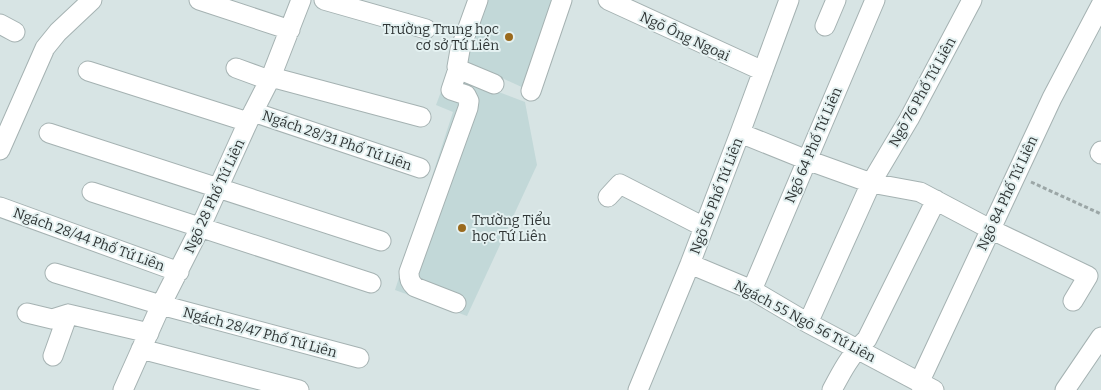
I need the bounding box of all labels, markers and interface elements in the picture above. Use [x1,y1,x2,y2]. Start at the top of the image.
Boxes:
street label: Ngõ Ông Ngoại [637,7,733,65]
place label: Trường Trung học cơ sở Tứ Liên [383,21,499,54]
marker: Trường Trung học cơ sở Tứ Liên [503,31,515,43]
street label: Ngõ 76 Phố Tứ Liên [884,34,960,150]
street label: Ngõ 64 Phố Tứ Liên [780,84,846,206]
street label: Ngách 28/31 Phố Tứ Liên [260,106,414,174]
street label: Ngõ 84 Phố Tứ Liên [973,133,1041,253]
street label: Ngõ 56 Phố Tứ Liên [685,135,747,257]
street label: Ngõ 28 Phố Tứ Liên [180,136,248,256]
street label: Ngách 28/44 Phố Tứ Liên [11,203,167,275]
place label: Trường Tiểu học Tứ Liên [472,211,551,245]
marker: Trường Tiểu học Tứ Liên [456,222,468,234]
street label: Ngách 55 Ngõ 56 Tứ Liên [731,277,879,366]
street label: Ngách 28/47 Phố Tứ Liên [181,303,339,361]

